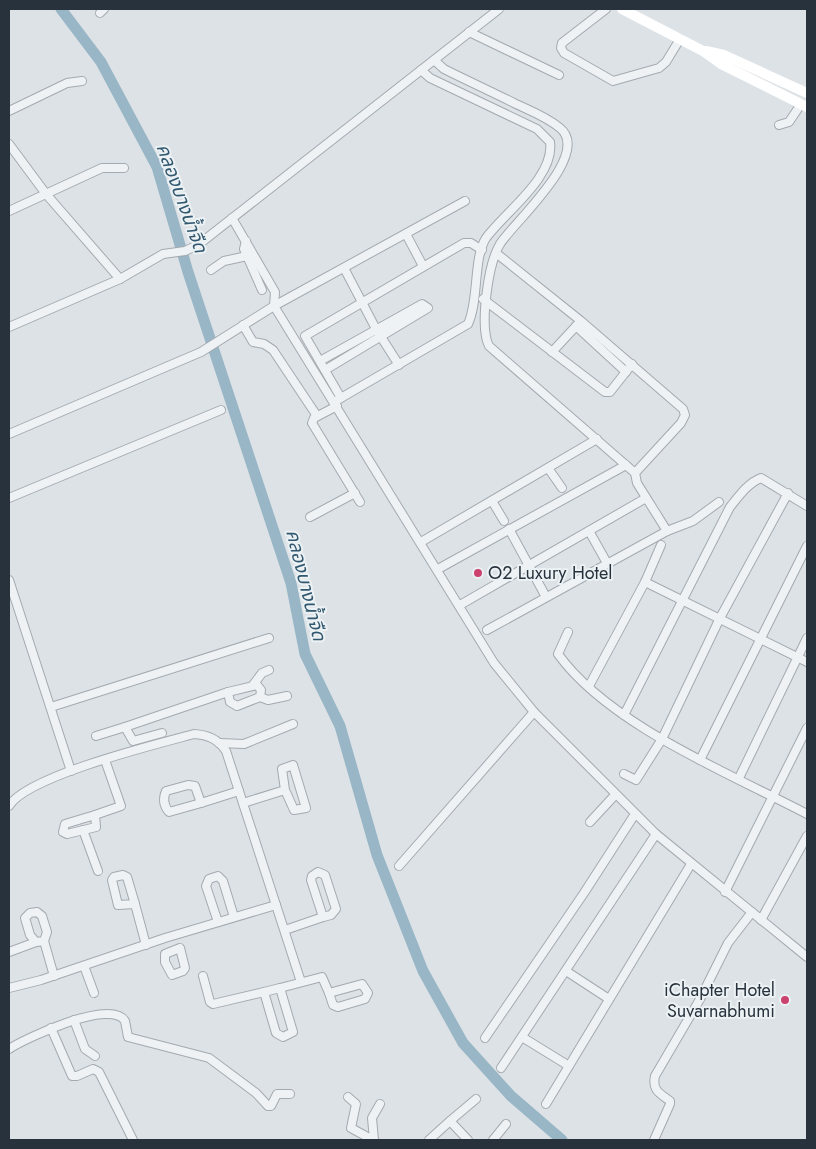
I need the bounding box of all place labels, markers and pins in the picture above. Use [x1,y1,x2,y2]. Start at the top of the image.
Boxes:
place label: O2 Luxury Hotel [488,560,612,586]
marker: O2 Luxury Hotel [472,567,484,579]
place label: iChapter Hotel Suvarnabhumi [664,977,775,1024]
marker: iChapter Hotel Suvarnabhumi [779,994,791,1006]

